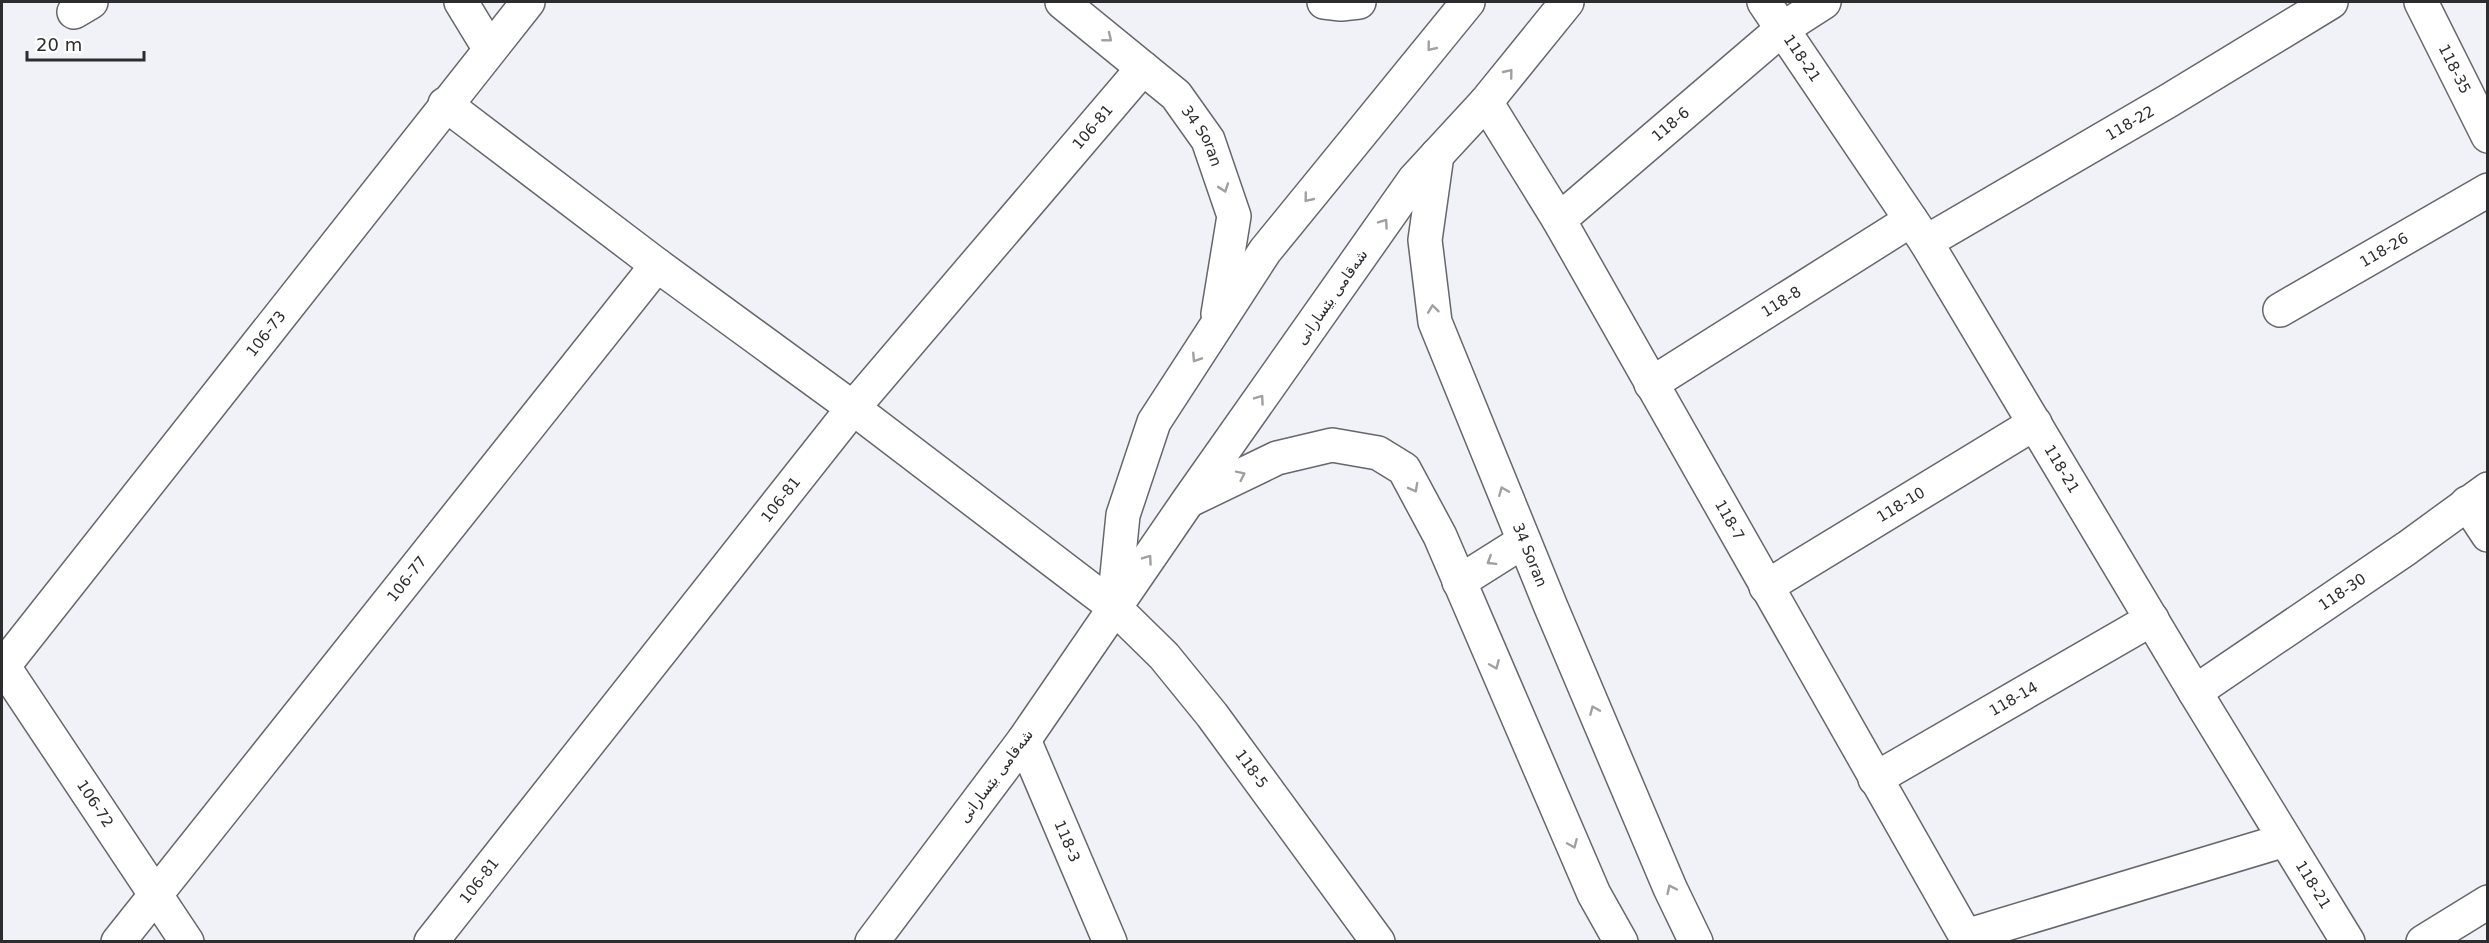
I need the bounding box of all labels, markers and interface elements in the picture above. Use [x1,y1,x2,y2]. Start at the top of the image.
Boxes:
scale bar [27,24,144,62]
one-way arrow [1101,31,1112,42]
street label: 118-21 [1780,31,1824,85]
text: 20 m [36,34,82,55]
one-way arrow [1427,40,1438,51]
street label: 118-35 [2435,41,2474,97]
one-way arrow [1501,69,1512,80]
street label: 106-81 [1069,101,1117,153]
street label: 34 Soran [1177,102,1225,169]
street label: 118-22 [2102,102,2157,144]
street label: 118-6 [1648,103,1693,145]
one-way arrow [1217,182,1230,193]
one-way arrow [1304,191,1315,202]
one-way arrow [1377,218,1388,229]
street label: 118-26 [2356,229,2411,271]
street label: شەقامی بێسارانی [1292,246,1372,348]
street label: 118-8 [1758,283,1804,321]
one-way arrow [1427,305,1440,314]
street label: 106-73 [242,307,290,360]
one-way arrow [1192,351,1203,362]
one-way arrow [1253,395,1264,406]
street label: 118-21 [2040,442,2083,496]
one-way arrow [1234,471,1245,483]
street label: 106-81 [757,473,804,526]
one-way arrow [1407,482,1418,492]
street label: 118-10 [1874,483,1928,526]
one-way arrow [1498,486,1510,497]
street label: 118-7 [1711,497,1748,544]
street label: 34 Soran [1509,520,1551,590]
street label: 106-77 [383,553,431,605]
one-way arrow [1487,554,1498,565]
one-way arrow [1141,555,1152,566]
street label: 118-30 [2315,570,2369,614]
one-way arrow [1488,659,1500,670]
street label: 118-14 [1986,678,2041,720]
one-way arrow [1589,705,1601,716]
street label: شەقامی بێسارانی [955,726,1037,826]
street label: 118-5 [1231,746,1272,792]
street label: 106-72 [73,777,117,831]
street label: 118-3 [1050,818,1084,865]
one-way arrow [1565,838,1577,849]
street label: 106-81 [456,854,503,907]
street label: 118-21 [2292,858,2335,912]
one-way arrow [1666,884,1678,895]

